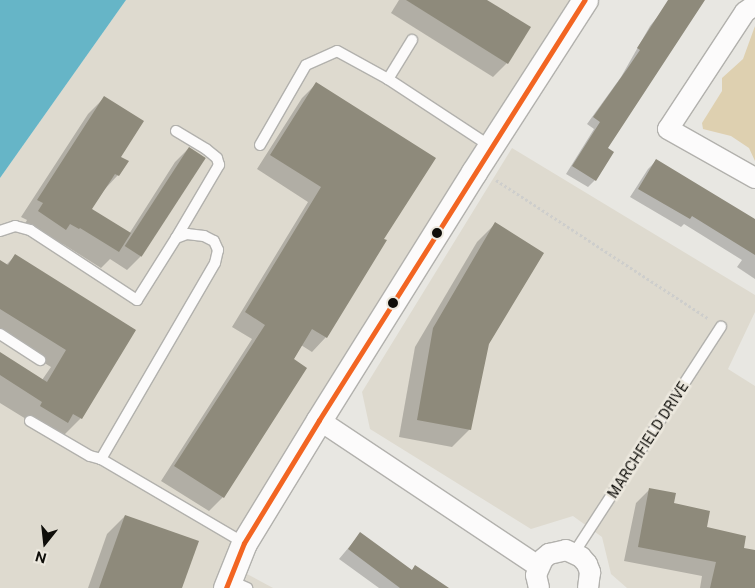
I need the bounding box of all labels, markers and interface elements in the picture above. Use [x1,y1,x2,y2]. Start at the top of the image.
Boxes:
unlabelled marker [432,228,442,238]
unlabelled marker [388,298,398,308]
street label: MARCHFIELD DRIVE [604,379,692,501]
north arrow [20,518,70,568]
text: N [33,548,48,567]

